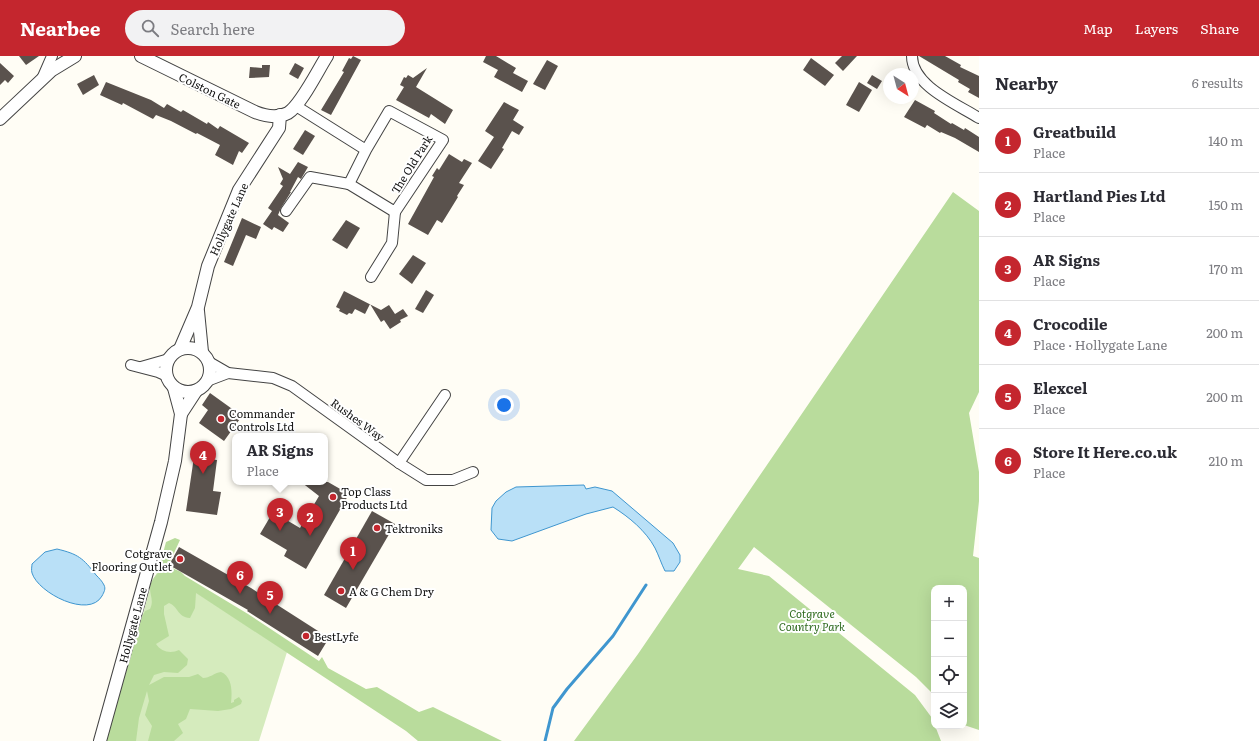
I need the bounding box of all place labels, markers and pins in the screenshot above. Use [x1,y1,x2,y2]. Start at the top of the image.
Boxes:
place label: Commander Controls Ltd [229,405,296,434]
marker: Commander Controls Ltd [216,414,226,424]
pin: 4 [190,441,216,474]
place label: Top Class Products Ltd [341,483,408,512]
marker: Top Class Products Ltd [328,492,338,502]
pin: 3 [267,498,293,531]
pin: 2 [297,503,323,536]
place label: Tektroniks [385,520,443,536]
marker: Tektroniks [372,523,382,533]
pin: 1 [340,537,366,570]
place label: Cotgrave Flooring Outlet [92,545,173,574]
marker: Cotgrave Flooring Outlet [175,554,185,564]
pin: 6 [227,561,253,594]
pin: 5 [257,581,283,614]
place label: A & G Chem Dry [349,583,435,599]
marker: A & G Chem Dry [336,586,346,596]
place label: BestLyfe [314,628,359,644]
marker: BestLyfe [301,631,311,641]

